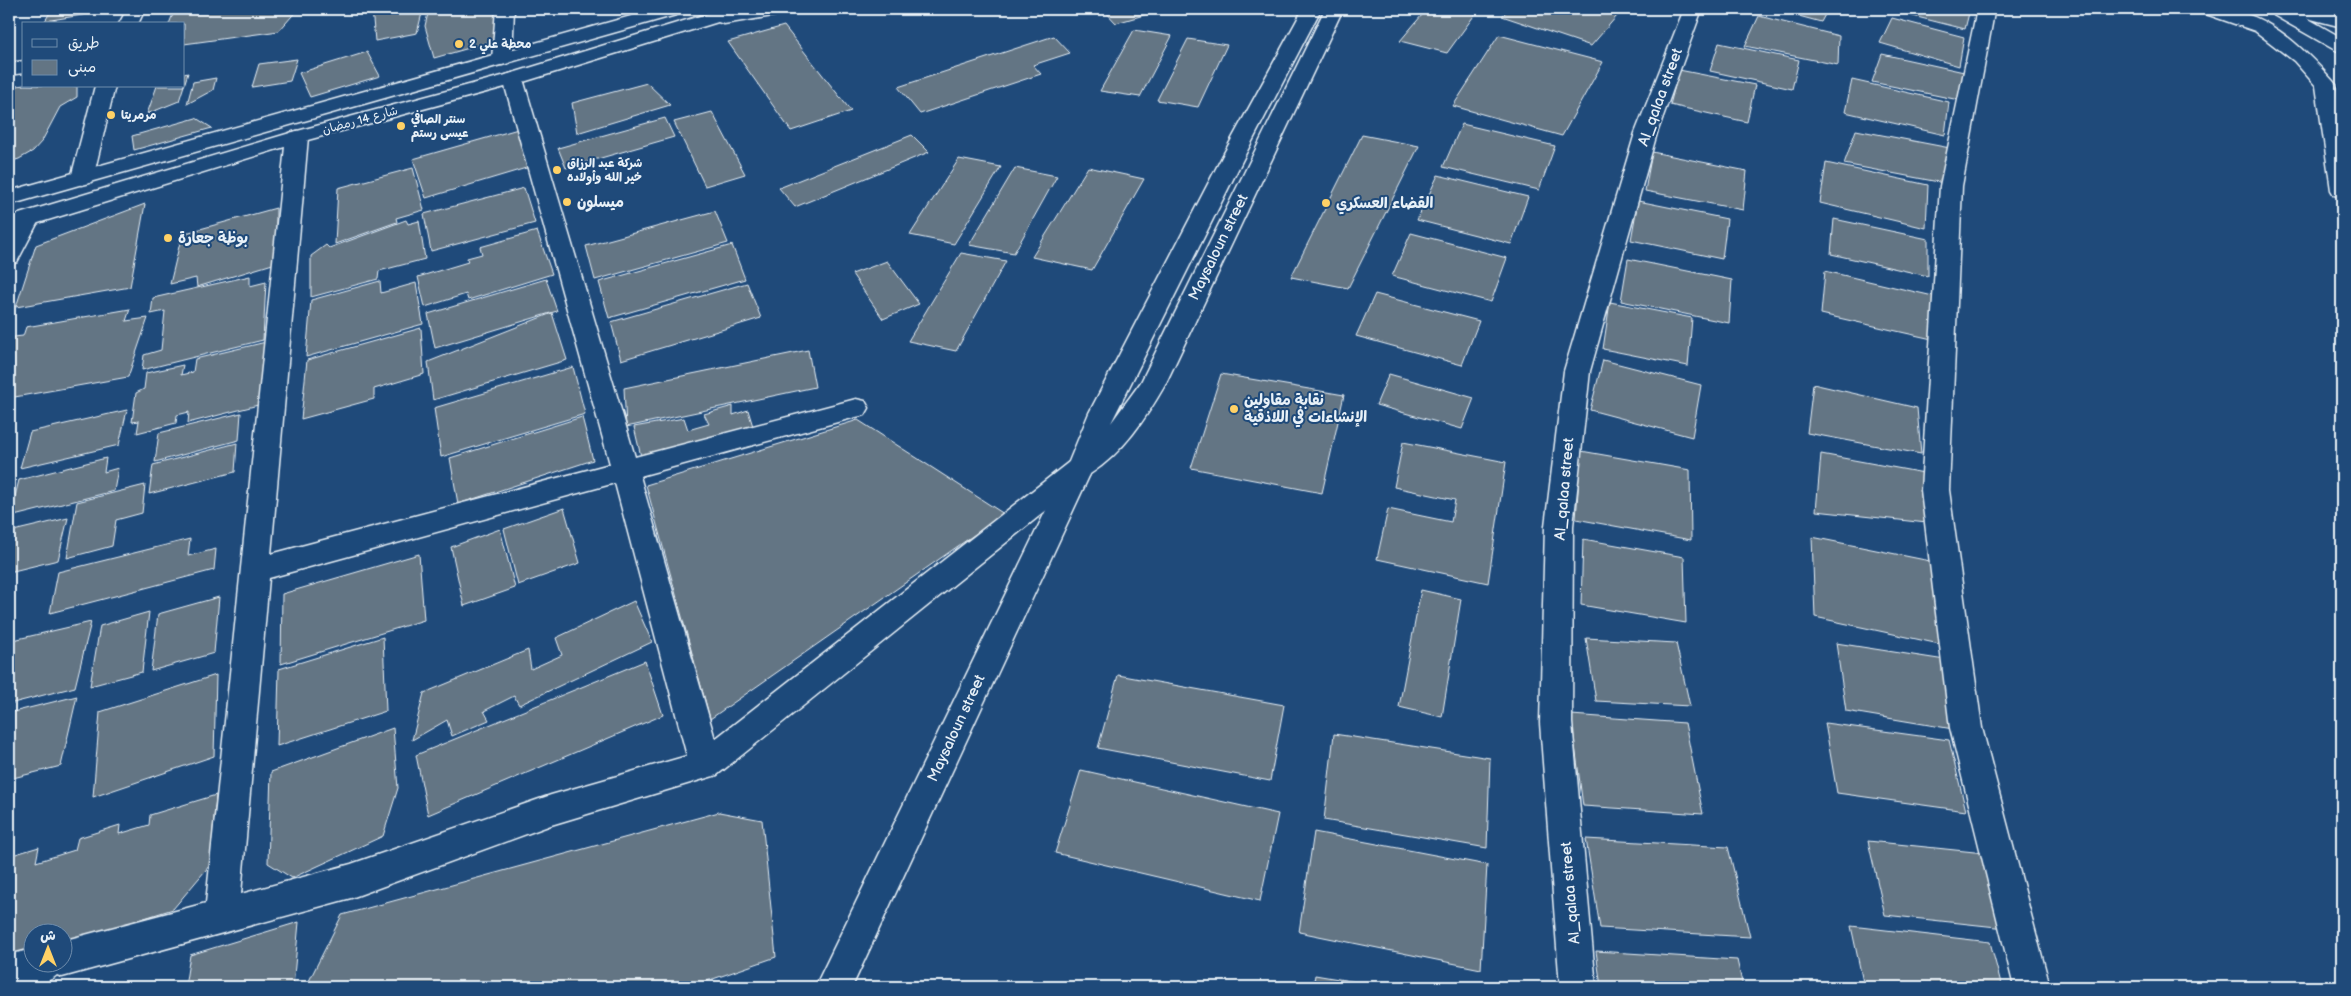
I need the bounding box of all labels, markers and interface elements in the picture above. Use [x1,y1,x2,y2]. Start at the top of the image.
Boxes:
legend [22,22,185,88]
text: طريق [68,34,100,53]
place label: محطة علي 2 [469,37,532,55]
marker: محطة علي 2 [453,38,465,50]
street label: Al_qalaa street [1634,45,1687,149]
text: مبنى [68,58,96,77]
street label: شارع 14 رمضان [321,103,400,139]
place label: مرمريتا [121,108,156,123]
marker: مرمريتا [105,109,117,121]
place label: سنتر الصافي عيسى رستم [411,110,469,142]
marker: سنتر الصافي عيسى رستم [395,120,407,132]
place label: شركة عبد الرزاق خير الله وأولاده [567,156,642,185]
marker: شركة عبد الرزاق خير الله وأولاده [551,164,563,176]
street label: Maysaloun street [1184,191,1253,304]
place label: ميسلون [577,193,624,212]
place label: القضاء العسكري [1336,194,1433,215]
marker: ميسلون [561,196,573,208]
marker: القضاء العسكري [1320,197,1332,209]
place label: بوظة جعارة [178,229,248,248]
marker: بوظة جعارة [162,232,174,244]
place label: نقابة مقاولين الإنشاءات في اللاذقية [1244,391,1367,428]
marker: نقابة مقاولين الإنشاءات في اللاذقية [1228,403,1240,415]
street label: Al_qalaa street [1551,437,1578,541]
street label: Maysaloun street [923,671,990,785]
street label: Al_qalaa street [1557,841,1584,945]
north arrow [22,924,72,974]
text: ش [40,927,56,944]

